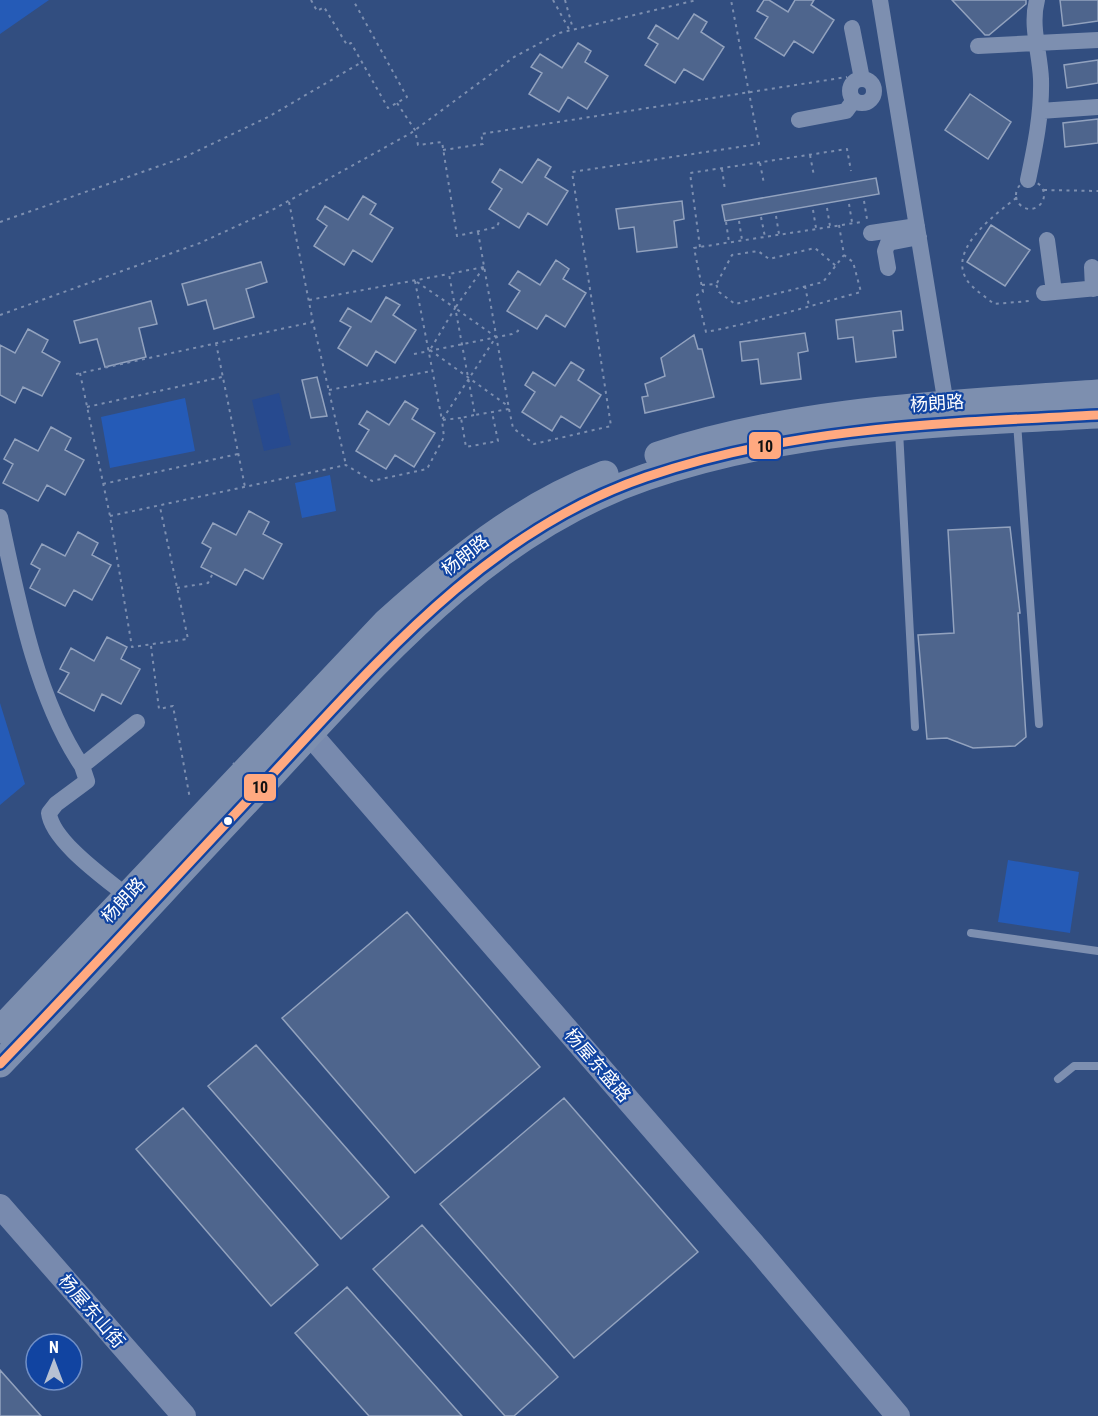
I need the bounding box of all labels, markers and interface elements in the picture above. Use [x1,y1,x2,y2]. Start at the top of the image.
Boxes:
street label: 杨朗路 [909,391,965,415]
line badge: 10 [748,431,782,460]
text: 10 [757,437,773,456]
street label: 杨朗路 [437,530,493,580]
line badge: 10 [243,773,277,802]
text: 10 [252,778,268,797]
unlabelled marker [222,815,234,827]
street label: 杨朗路 [97,873,149,927]
street label: 杨屋东盛路 [561,1024,635,1106]
street label: 杨屋东山街 [55,1270,129,1352]
north arrow [24,1332,84,1392]
text: N [49,1338,59,1357]

